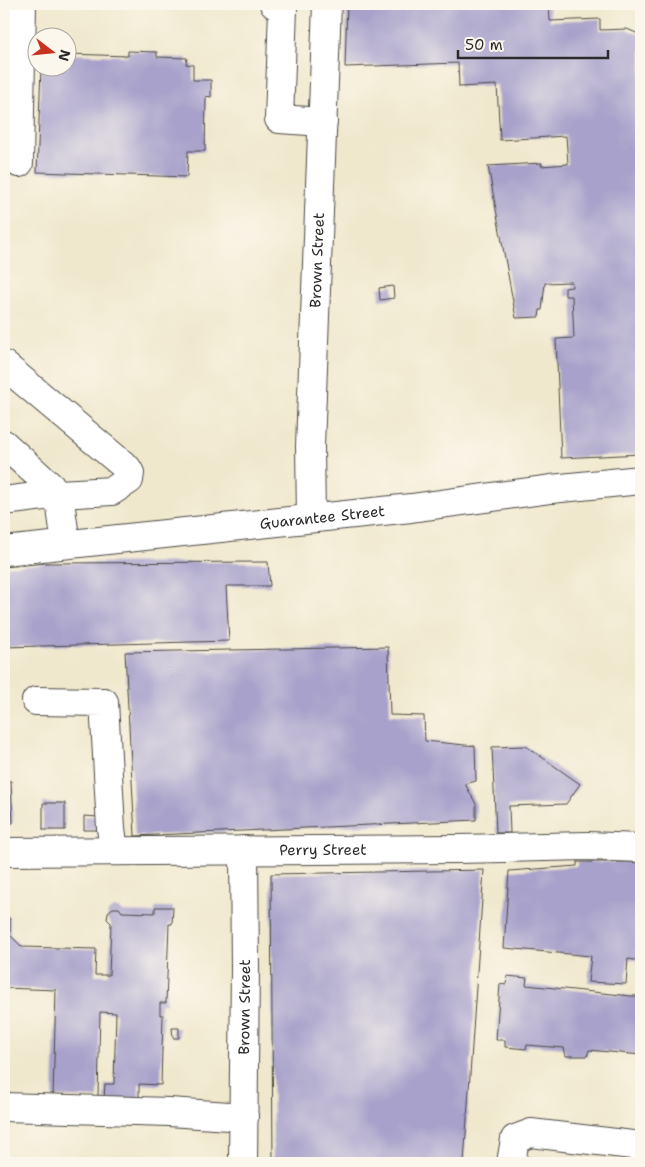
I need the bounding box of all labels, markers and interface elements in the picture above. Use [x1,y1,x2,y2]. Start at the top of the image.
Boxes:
north arrow [28,28,78,78]
scale bar [458,28,608,60]
text: 50 m [465,35,503,55]
text: N [54,48,75,63]
street label: Brown Street [305,212,329,308]
street label: Guarantee Street [259,501,386,534]
street label: Perry Street [279,840,367,860]
street label: Brown Street [234,959,255,1055]

